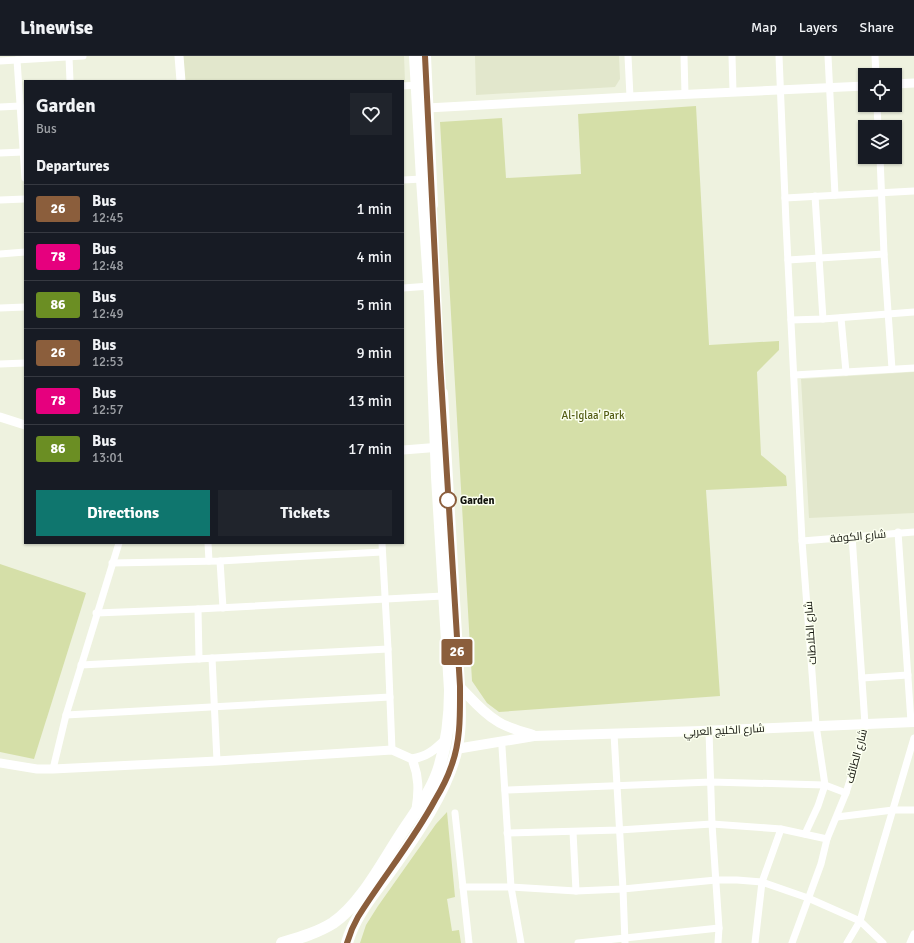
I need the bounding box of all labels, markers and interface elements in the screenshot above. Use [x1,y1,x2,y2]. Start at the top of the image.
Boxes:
text: Linewise [20,16,93,40]
text: Map [751,19,777,36]
text: Layers [799,19,838,36]
text: Share [860,19,894,36]
map controls [858,68,902,164]
button: locate [858,68,902,112]
button: heart [350,93,392,135]
text: Garden [36,94,96,118]
button: layers [858,120,902,164]
text: Bus [36,121,57,137]
text: Departures [36,157,109,175]
text: Bus [92,192,116,210]
text: 26 [50,200,66,217]
text: 1 min [356,200,392,218]
text: 12:45 [92,210,124,226]
text: Bus [92,240,116,258]
text: 78 [50,248,66,265]
text: 4 min [356,248,392,266]
text: 12:48 [92,258,124,274]
text: Bus [92,288,116,306]
text: 86 [50,296,66,313]
text: 5 min [356,296,392,314]
text: 12:49 [92,306,124,322]
text: Bus [92,336,116,354]
text: 26 [50,344,66,361]
text: 9 min [356,344,392,362]
text: 12:53 [92,354,124,370]
text: Bus [92,384,116,402]
text: 78 [50,392,66,409]
text: 13 min [348,392,392,410]
text: 12:57 [92,402,124,418]
park label: Al-Iglaa' Park [562,409,625,422]
text: Bus [92,432,116,450]
text: 86 [50,440,66,457]
text: 17 min [348,440,392,458]
text: 13:01 [92,450,124,466]
button: Directions [36,490,210,536]
button: Tickets [218,490,392,536]
marker: Garden [439,491,457,509]
place label: Garden [460,494,495,507]
street label: شارع الكوفة [829,528,887,546]
street label: شارع الخلاطات [802,601,820,665]
line badge: 26 [439,639,475,665]
text: 26 [449,643,465,660]
street label: شارع الخليج العربي [683,722,765,741]
street label: شارع الطائف [843,728,871,785]

